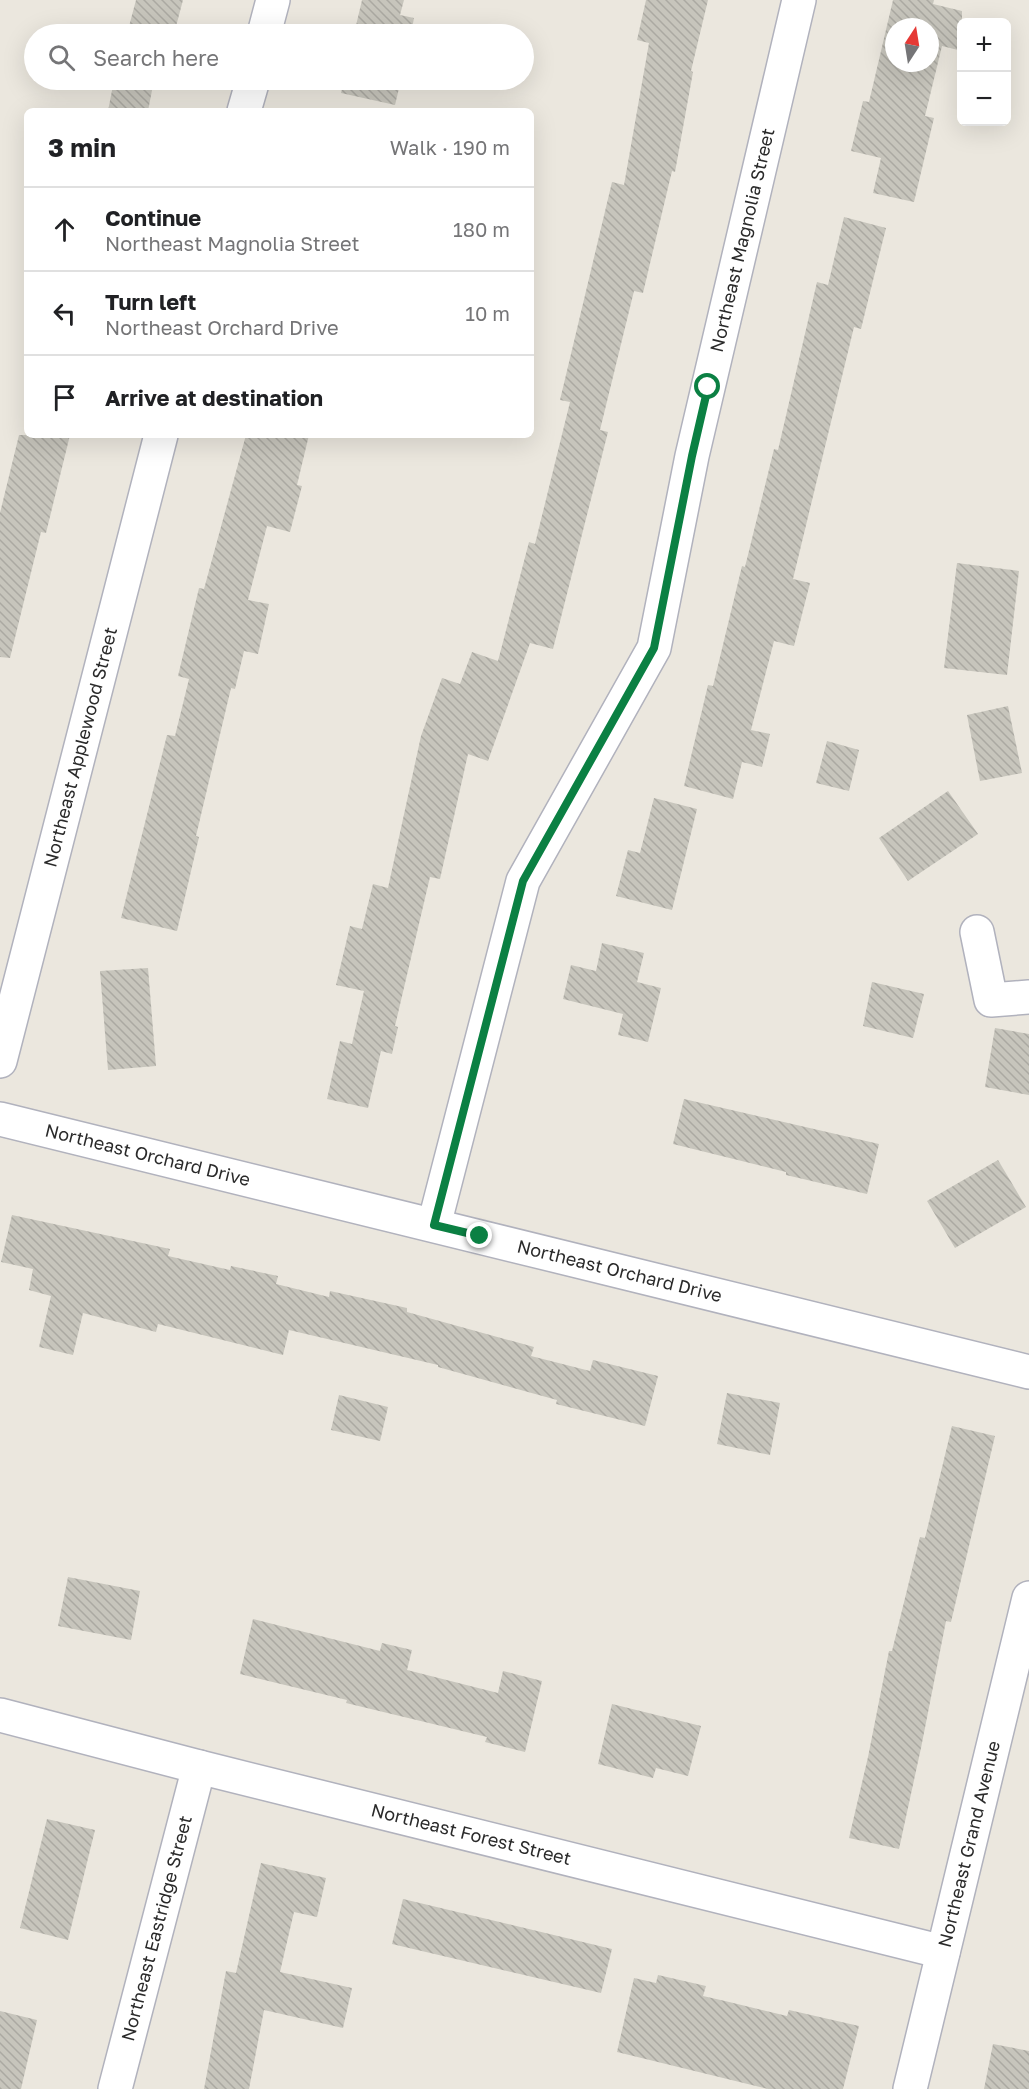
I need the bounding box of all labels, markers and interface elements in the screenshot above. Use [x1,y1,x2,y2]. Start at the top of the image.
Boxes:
north arrow [885,18,939,72]
map controls [957,18,1011,126]
button: + [957,18,1011,72]
search box [24,24,534,90]
icon: search [45,41,78,74]
text: Search here [93,44,219,71]
button: − [957,72,1011,126]
street label: Northeast Magnolia Street [705,126,779,354]
text: 3 min [48,132,116,163]
text: Walk · 190 m [390,135,510,159]
text: Continue [105,204,201,231]
icon: ahead [48,213,81,246]
text: 180 m [453,217,510,241]
text: Northeast Magnolia Street [105,231,360,255]
text: Turn left [105,288,196,315]
icon: left [48,297,81,330]
text: 10 m [465,301,510,325]
text: Northeast Orchard Drive [105,315,339,339]
route start [694,373,720,399]
icon: arrive [48,381,81,414]
text: Arrive at destination [105,384,323,411]
street label: Northeast Applewood Street [38,625,121,869]
street label: Northeast Orchard Drive [43,1119,253,1190]
route end [466,1222,492,1248]
street label: Northeast Orchard Drive [515,1235,725,1306]
street label: Northeast Grand Avenue [933,1738,1004,1949]
street label: Northeast Forest Street [369,1798,574,1869]
street label: Northeast Eastridge Street [116,1813,196,2043]

